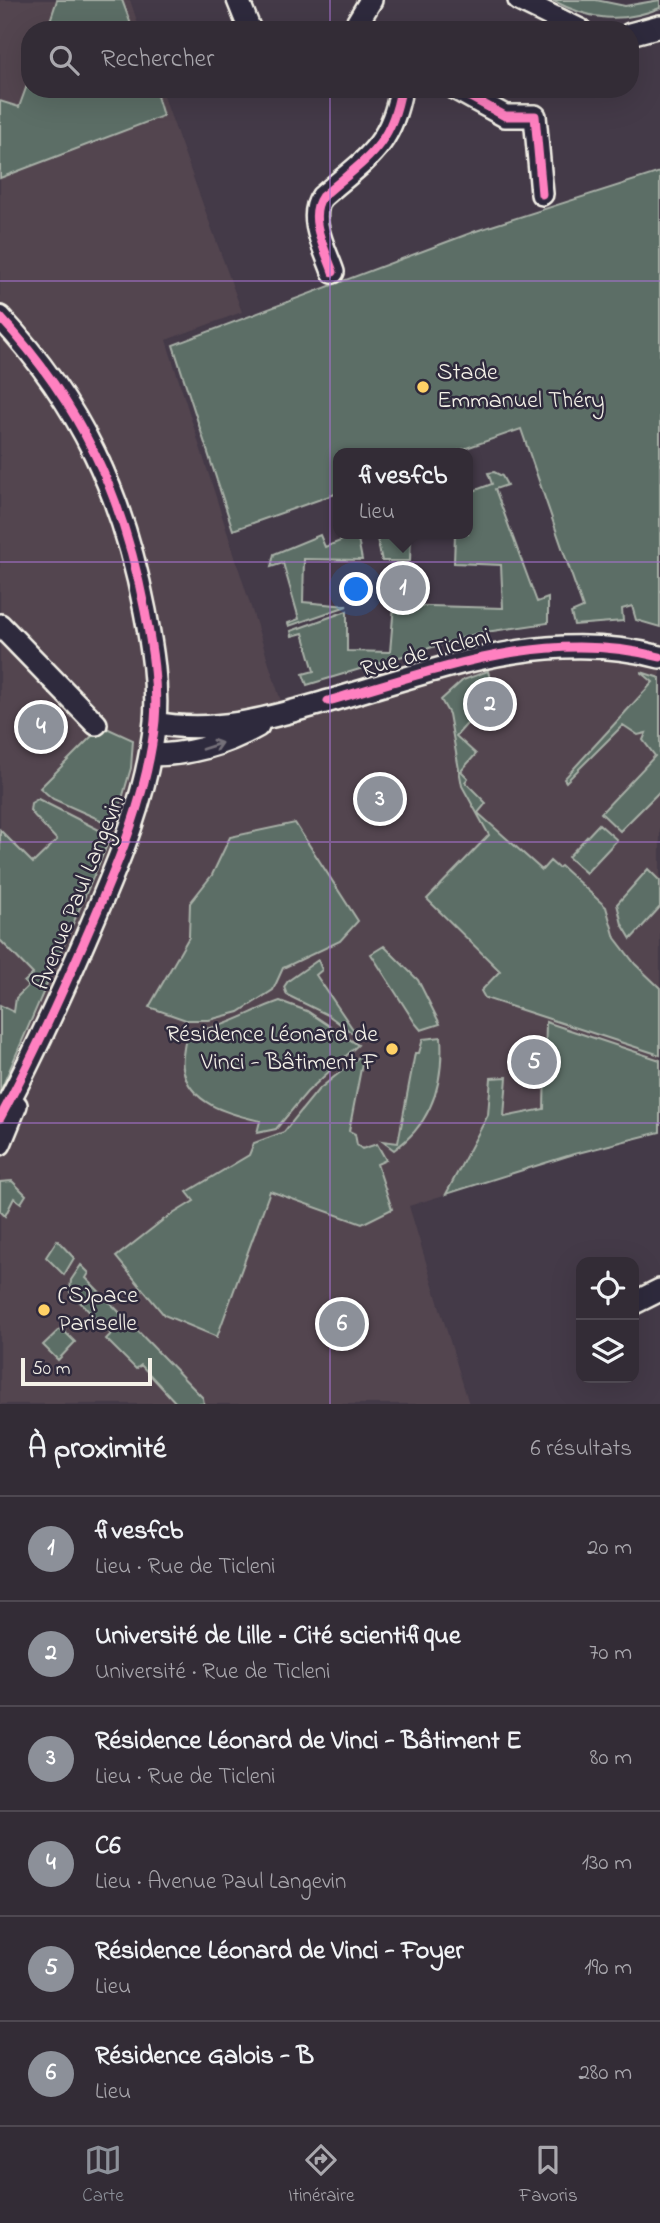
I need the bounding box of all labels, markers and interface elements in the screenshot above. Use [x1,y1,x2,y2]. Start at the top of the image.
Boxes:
search box [21,21,639,98]
icon: search [45,41,83,79]
text: Rechercher [101,41,214,79]
place label: Stade Emmanuel Théry [437,356,605,420]
marker: Stade Emmanuel Théry [415,379,431,395]
popup [333,448,473,539]
text: fivesfcb [359,458,447,496]
text: Lieu [359,496,395,529]
pin: 1 [380,562,426,614]
your location [339,572,373,606]
street label: Rue de Ticleni [357,620,495,688]
pin: 2 [467,678,513,730]
pin: 4 [18,701,64,753]
one-way arrow [201,739,223,752]
pin: 3 [357,773,403,825]
street label: Avenue Paul Langevin [25,790,135,996]
place label: Résidence Léonard de Vinci - Bâtiment F [166,1018,378,1081]
pin: 5 [511,1036,557,1088]
marker: Résidence Léonard de Vinci - Bâtiment F [384,1041,400,1057]
map controls [576,1257,639,1383]
button: locate [576,1257,639,1320]
place label: (S)pace Pariselle [58,1279,138,1342]
pin: 6 [319,1298,365,1350]
marker: (S)pace Pariselle [36,1302,52,1318]
button: layers [576,1320,639,1383]
scale bar [21,1355,152,1387]
text: 50 m [32,1356,71,1383]
text: À proximité [28,1428,166,1472]
text: 6 résultats [530,1433,632,1466]
text: fivesfcb [95,1513,183,1551]
text: 1 [47,1532,55,1565]
text: 20 m [587,1532,632,1565]
text: Lieu · Rue de Ticleni [95,1551,275,1584]
text: Université de Lille ‐ Cité scientifique [95,1618,461,1656]
text: 2 [45,1637,57,1670]
text: 70 m [589,1637,632,1670]
text: Université · Rue de Ticleni [95,1656,330,1689]
text: Résidence Léonard de Vinci - Bâtiment E [95,1723,522,1761]
text: 3 [46,1742,56,1775]
text: 80 m [590,1742,632,1775]
text: Lieu · Rue de Ticleni [95,1761,275,1794]
text: C6 [95,1828,121,1866]
text: 4 [46,1847,56,1880]
text: 130 m [582,1847,632,1880]
text: Lieu · Avenue Paul Langevin [95,1866,346,1899]
text: Résidence Léonard de Vinci - Foyer [95,1933,463,1971]
text: 5 [44,1952,58,1985]
text: 190 m [584,1952,632,1985]
text: Lieu [95,1971,131,2004]
text: Résidence Galois - B [95,2038,314,2076]
text: 6 [46,2057,56,2090]
text: 280 m [578,2057,632,2090]
text: Lieu [95,2076,131,2109]
tab: Carte [82,2141,124,2210]
tab: Itinéraire [288,2141,354,2210]
tab: Favoris [519,2141,578,2210]

